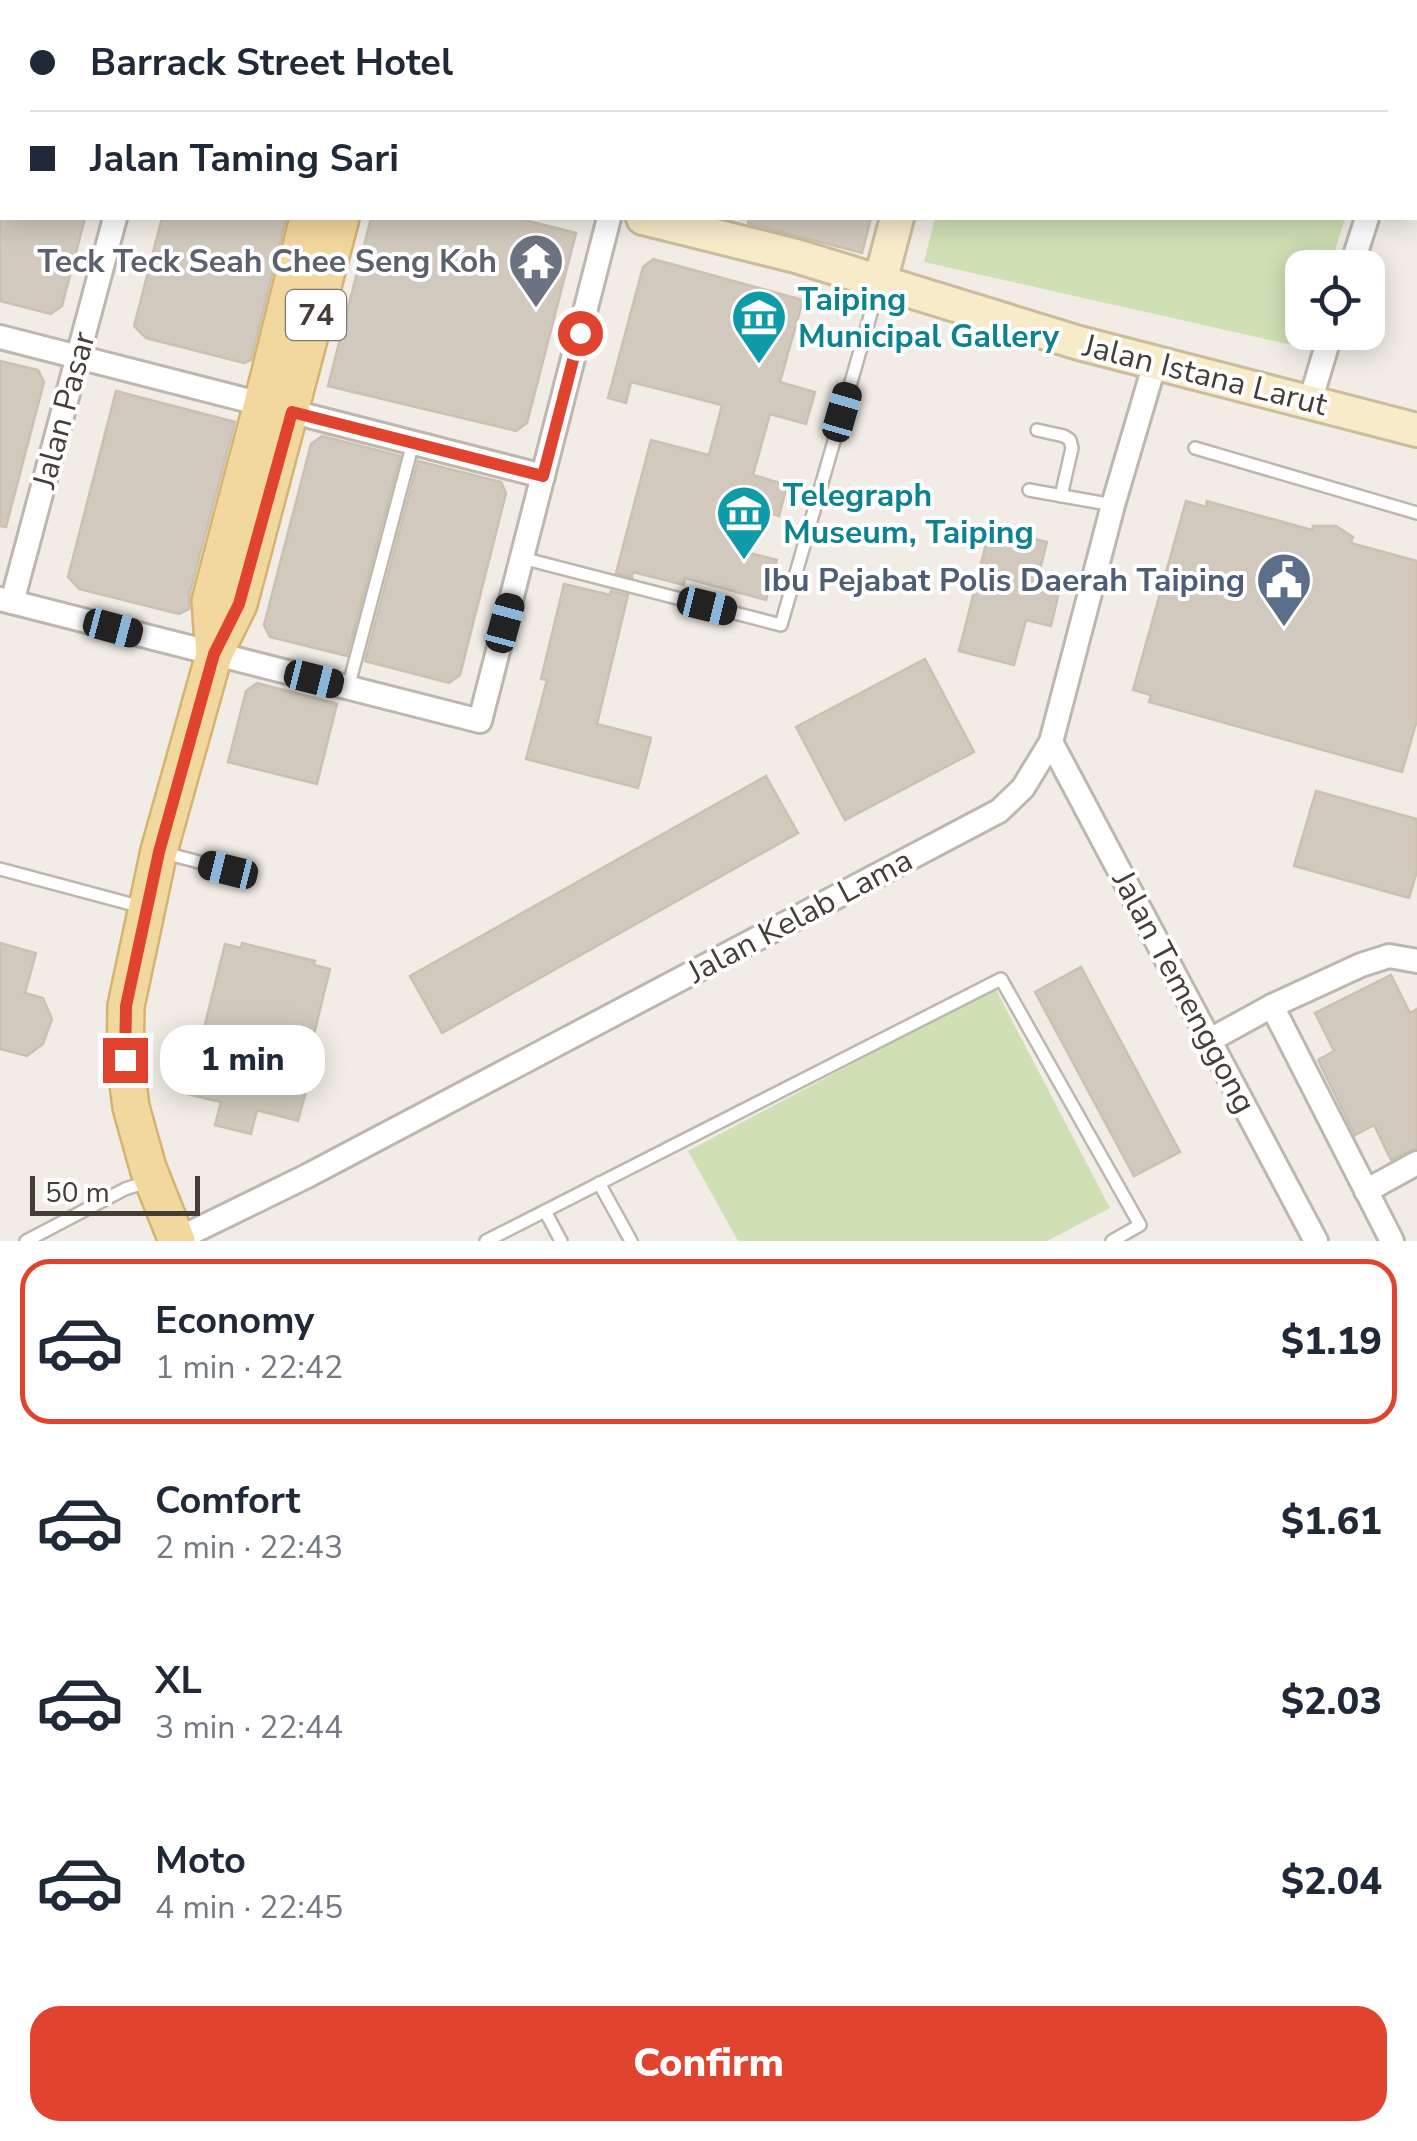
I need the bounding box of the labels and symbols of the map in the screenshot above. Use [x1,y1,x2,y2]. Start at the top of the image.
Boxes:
temple icon: Teck Teck Seah Chee Seng Koh [506,231,566,310]
place label: Teck Teck Seah Chee Seng Koh [37,240,497,283]
place label: Taiping Municipal Gallery [798,278,1060,358]
museum icon: Taiping Municipal Gallery [729,287,789,366]
road number: 74 [286,290,346,340]
route start [558,311,603,356]
street label: Jalan Istana Larut [1078,324,1332,426]
street label: Jalan Pasar [22,326,106,494]
car [819,379,865,445]
place label: Telegraph Museum, Taiping [783,474,1034,554]
museum icon: Telegraph Museum, Taiping [714,483,774,562]
public building icon: Ibu Pejabat Polis Daerah Taiping [1254,550,1314,629]
place label: Ibu Pejabat Polis Daerah Taiping [763,559,1245,602]
car [674,584,740,628]
car [483,590,527,656]
car [80,606,146,650]
car [281,657,347,701]
street label: Jalan Kelab Lama [679,839,920,994]
car [195,848,261,892]
street label: Jalan Temenggong [1101,862,1266,1121]
callout: 1 min [160,1025,325,1095]
route end [103,1038,148,1083]
scale bar [30,1171,200,1216]

